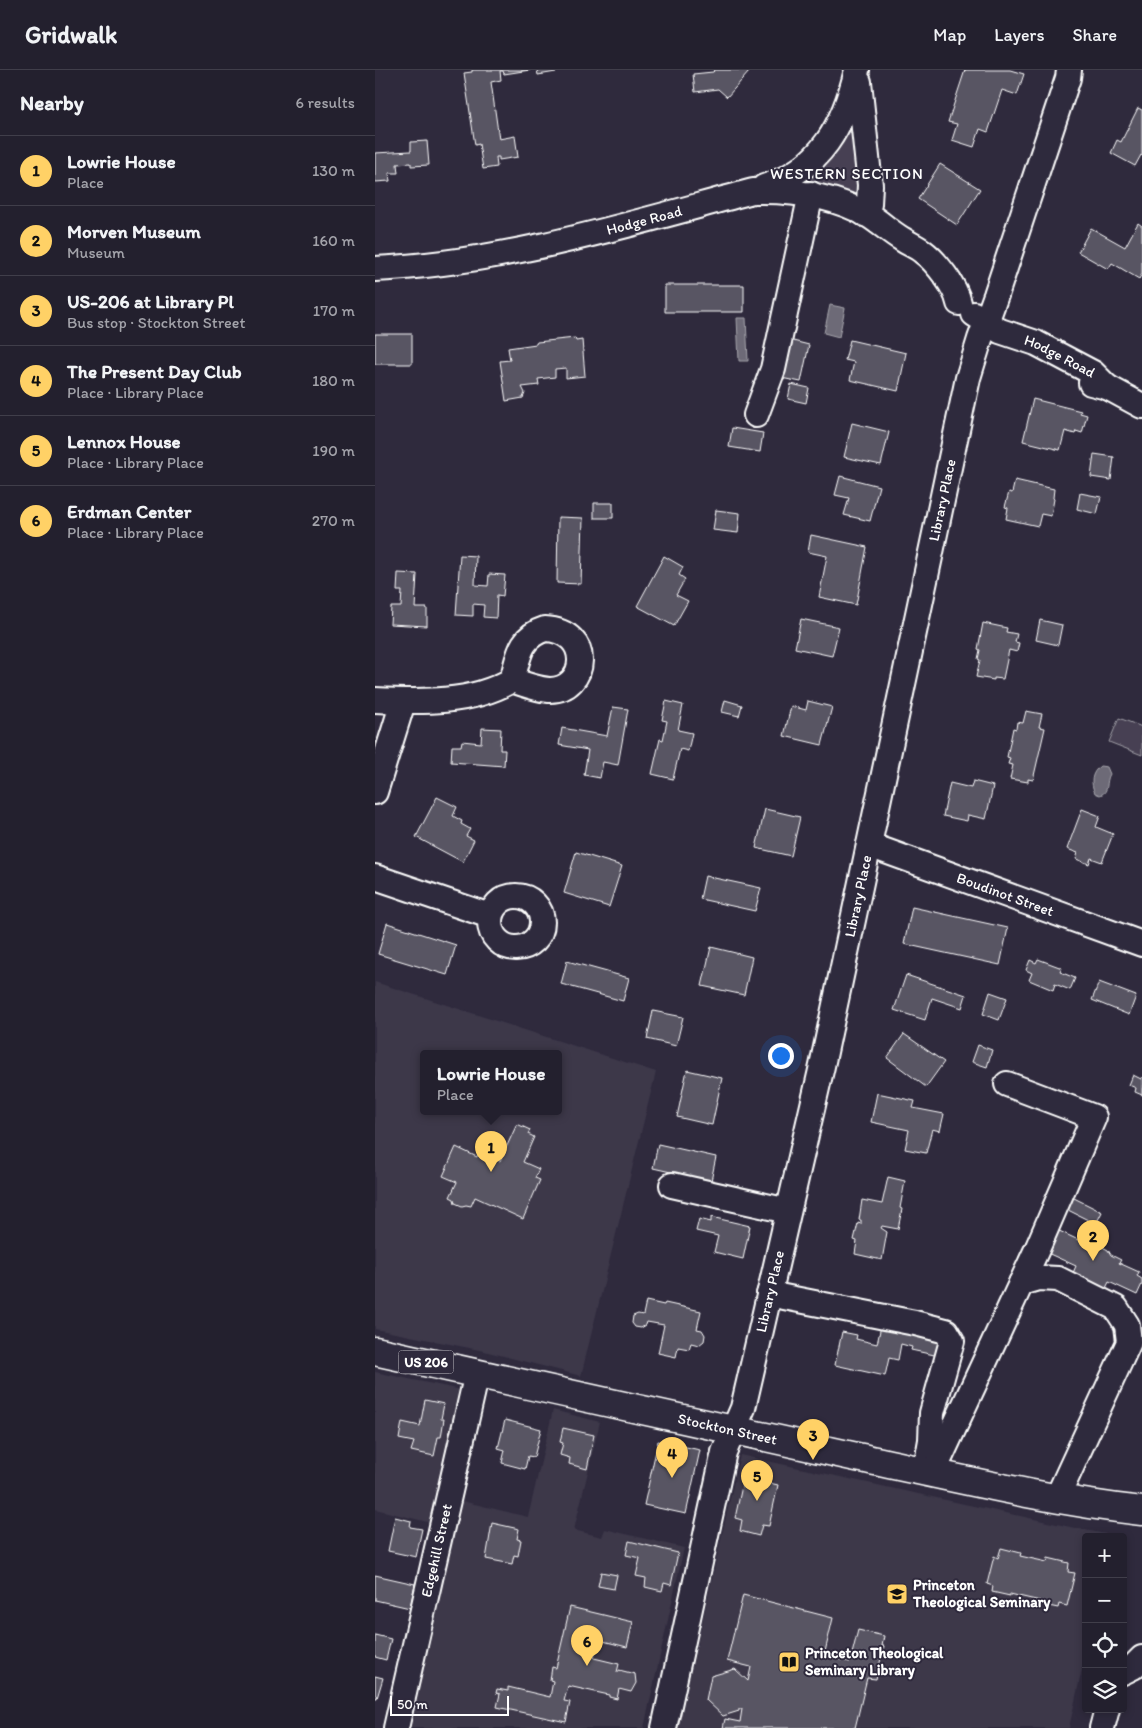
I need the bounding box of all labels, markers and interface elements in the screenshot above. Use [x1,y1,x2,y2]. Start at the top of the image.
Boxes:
text: Gridwalk [25,20,117,49]
text: Map [933,24,966,46]
text: Layers [994,24,1044,46]
text: Share [1072,24,1117,46]
text: Nearby [20,90,84,115]
text: 6 results [295,93,355,112]
text: Lowrie House [67,150,176,173]
text: 1 [32,161,40,180]
text: 130 m [312,161,355,180]
district label: WESTERN SECTION [770,164,924,183]
text: Place [67,173,104,192]
street label: Hodge Road [604,202,684,239]
text: Morven Museum [67,220,201,243]
text: 2 [32,231,40,250]
text: 160 m [312,231,355,250]
text: Museum [67,243,125,262]
text: US-206 at Library Pl [67,290,234,313]
text: 3 [32,301,40,320]
text: 170 m [313,301,355,320]
text: Bus stop · Stockton Street [67,313,245,332]
street label: Hodge Road [1022,331,1098,382]
text: The Present Day Club [67,360,242,383]
text: 4 [31,371,41,390]
text: 180 m [312,371,355,390]
text: Place · Library Place [67,383,204,402]
text: Lennox House [67,430,181,453]
text: 5 [32,441,40,460]
text: 190 m [312,441,355,460]
text: Place · Library Place [67,453,204,472]
street label: Library Place [925,457,960,543]
text: Erdman Center [67,500,191,523]
text: 6 [32,511,40,530]
text: 270 m [312,511,355,530]
text: Place · Library Place [67,523,204,542]
street label: Library Place [841,853,876,939]
street label: Boudinot Street [954,869,1057,920]
your location [768,1043,794,1069]
popup [420,1050,562,1115]
text: Lowrie House [437,1062,545,1085]
text: Place [437,1085,474,1104]
pin: 1 [475,1131,507,1172]
pin: 2 [1077,1220,1109,1261]
street label: Library Place [752,1249,788,1334]
road number: US 206 [398,1350,453,1374]
street label: Stockton Street [676,1409,779,1449]
pin: 3 [797,1419,829,1460]
pin: 4 [656,1437,688,1478]
pin: 5 [741,1460,773,1501]
street label: Edgehill Street [417,1502,456,1599]
map controls [1082,1533,1127,1713]
button: + [1082,1533,1127,1578]
place label: Princeton Theological Seminary [912,1576,1051,1612]
button: − [1082,1578,1127,1623]
school or university icon: Princeton Theological Seminary [885,1582,909,1606]
button: locate [1082,1623,1127,1668]
pin: 6 [571,1625,603,1666]
place label: Princeton Theological Seminary Library [805,1644,944,1680]
library icon: Princeton Theological Seminary Library [777,1650,801,1674]
button: layers [1082,1668,1127,1713]
scale bar [390,1693,509,1716]
text: 50 m [397,1696,428,1713]

